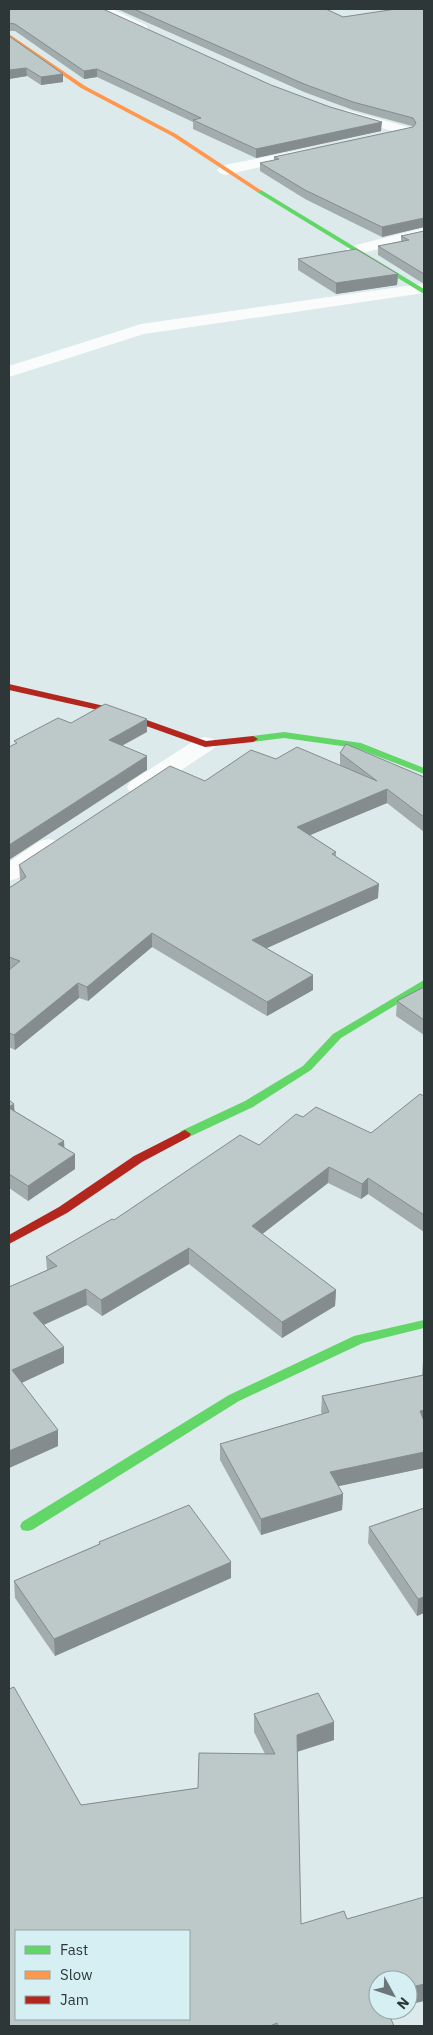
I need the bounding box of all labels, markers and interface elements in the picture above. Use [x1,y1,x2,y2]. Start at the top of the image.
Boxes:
legend [15,1930,190,2020]
text: Fast [60,1940,88,1959]
text: Slow [60,1965,93,1984]
north arrow [368,1970,418,2020]
text: Jam [60,1990,89,2009]
text: N [393,1994,413,2013]

